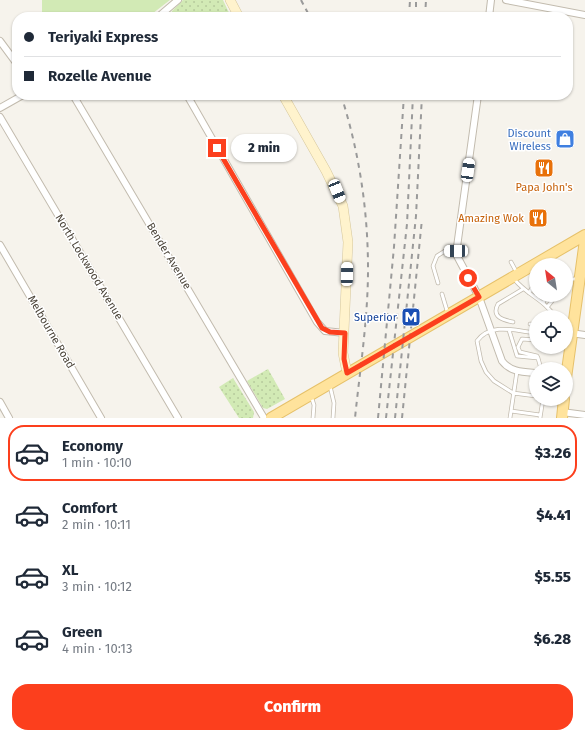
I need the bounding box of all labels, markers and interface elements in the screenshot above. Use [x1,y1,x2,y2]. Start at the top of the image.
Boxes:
text: Teriyaki Express [48,28,158,46]
text: Rozelle Avenue [48,67,152,85]
place label: Discount Wireless [507,127,551,153]
shop icon: Discount Wireless [554,128,576,150]
callout: 2 min [231,134,297,162]
route end [208,139,226,157]
text: 2 min [248,140,280,155]
car [460,157,476,183]
restaurant icon: Papa John's [533,157,555,179]
car [327,178,347,204]
place label: Papa John's [515,181,573,194]
restaurant icon: Amazing Wok [527,207,549,229]
street label: North Lockwood Avenue [52,212,126,322]
place label: Amazing Wok [458,212,524,225]
street label: Bender Avenue [144,220,194,292]
car [444,245,468,257]
north arrow [529,258,573,302]
map controls [529,258,573,406]
car [341,262,353,286]
route start [459,269,477,287]
street label: Melbourne Road [25,293,77,371]
metro station icon: Superior [400,306,422,328]
button: locate [529,310,573,354]
place label: Superior [354,311,398,324]
button: layers [529,362,573,406]
icon: car [14,435,50,471]
text: Economy [62,437,123,455]
text: $3.26 [535,444,571,462]
text: 1 min · 10:10 [62,455,132,470]
icon: car [14,497,50,533]
text: Comfort [62,499,118,517]
text: $4.41 [536,506,571,524]
text: 2 min · 10:11 [62,517,131,532]
icon: car [14,559,50,595]
text: XL [62,561,78,579]
text: $5.55 [534,568,571,586]
text: 3 min · 10:12 [62,579,132,594]
icon: car [14,621,50,657]
text: Green [62,623,102,641]
text: $6.28 [534,630,571,648]
text: 4 min · 10:13 [62,641,132,656]
button: Confirm [12,684,573,730]

